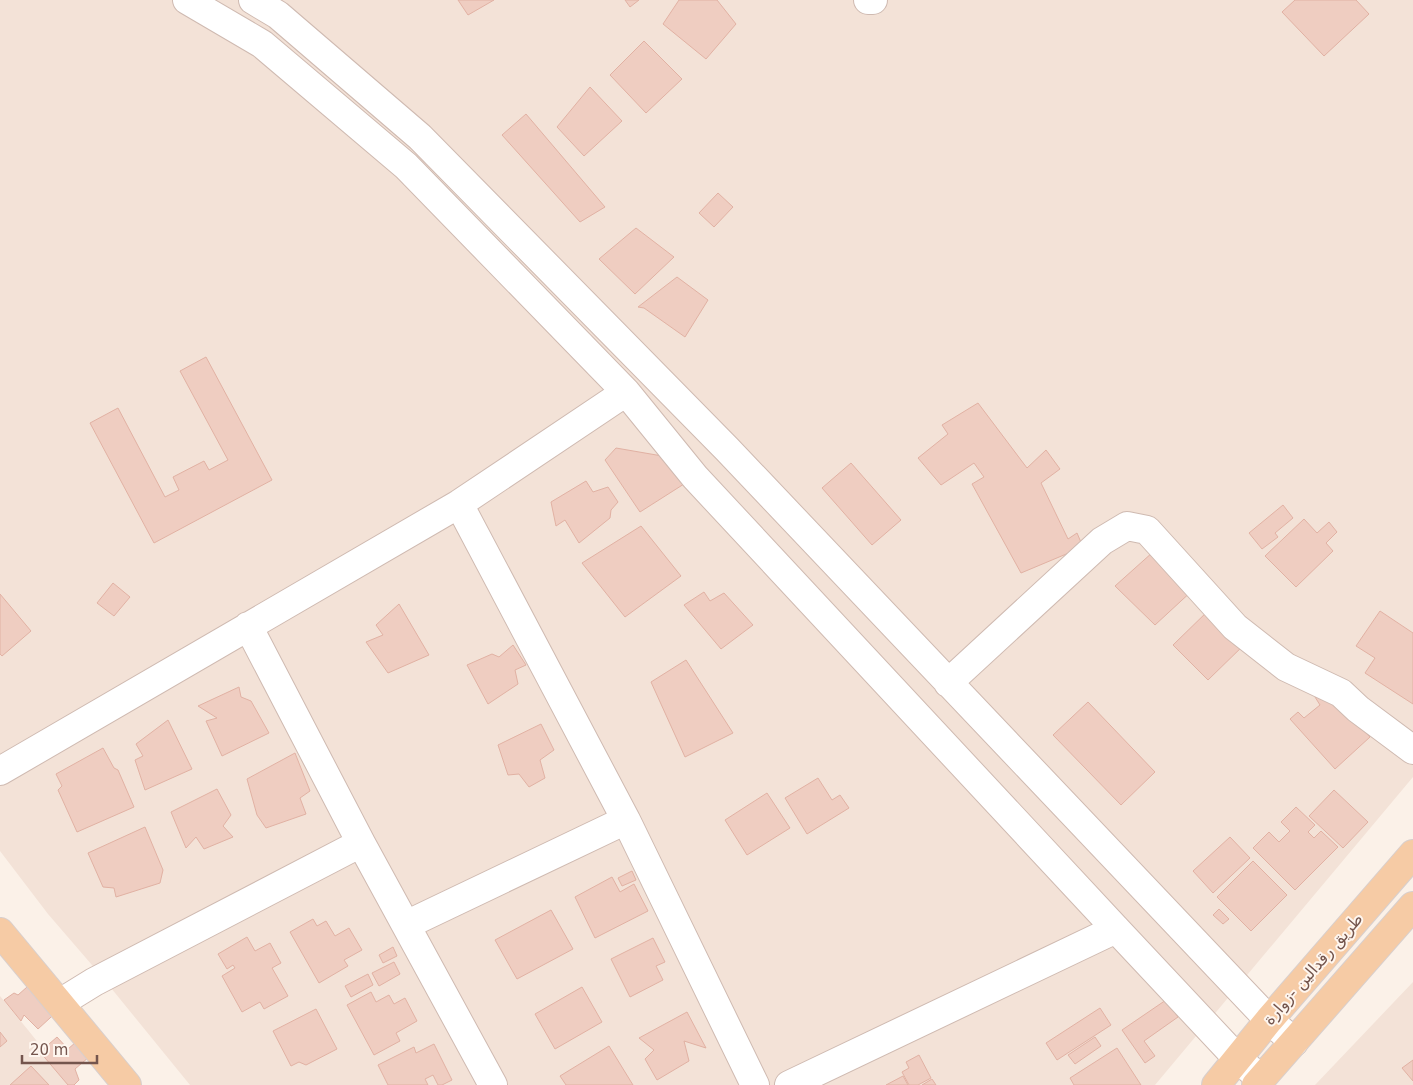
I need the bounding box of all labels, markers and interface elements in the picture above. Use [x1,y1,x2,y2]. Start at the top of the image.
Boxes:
street label: طريق رقدالين -زوارة [1259,909,1367,1029]
scale bar [22,1032,98,1064]
text: 20 m [30,1041,68,1059]

